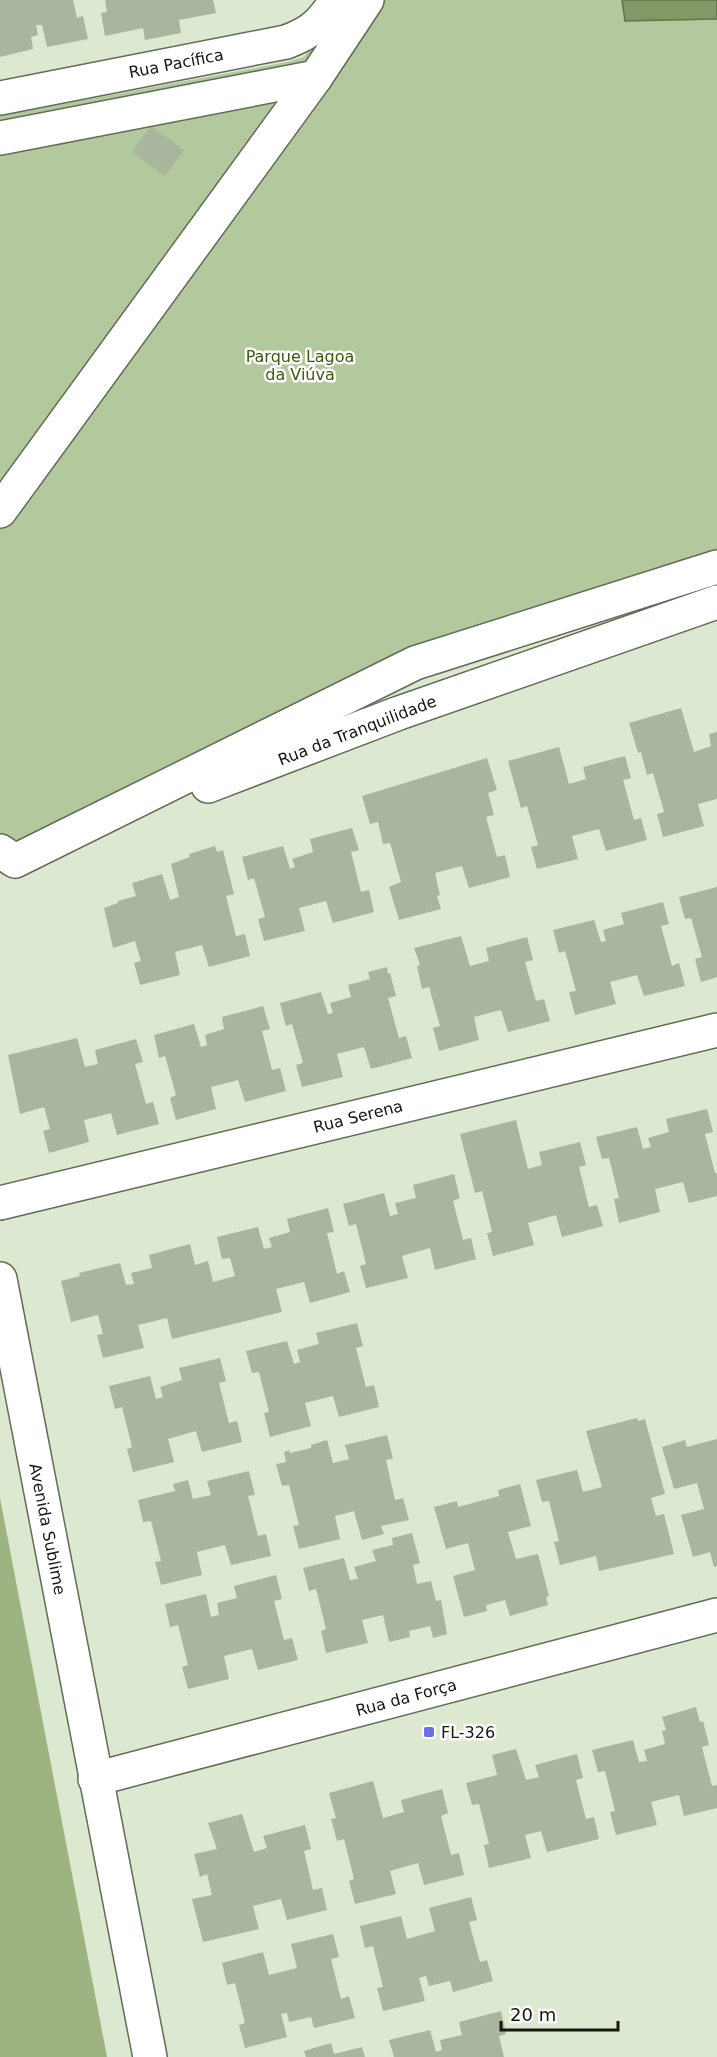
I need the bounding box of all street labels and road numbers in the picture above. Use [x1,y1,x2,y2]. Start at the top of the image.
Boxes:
street label: Rua Pacífica [127,45,225,82]
street label: Rua da Tranquilidade [275,691,439,769]
street label: Rua Serena [311,1096,405,1137]
street label: Avenida Sublime [25,1462,70,1597]
street label: Rua da Força [354,1675,459,1720]

